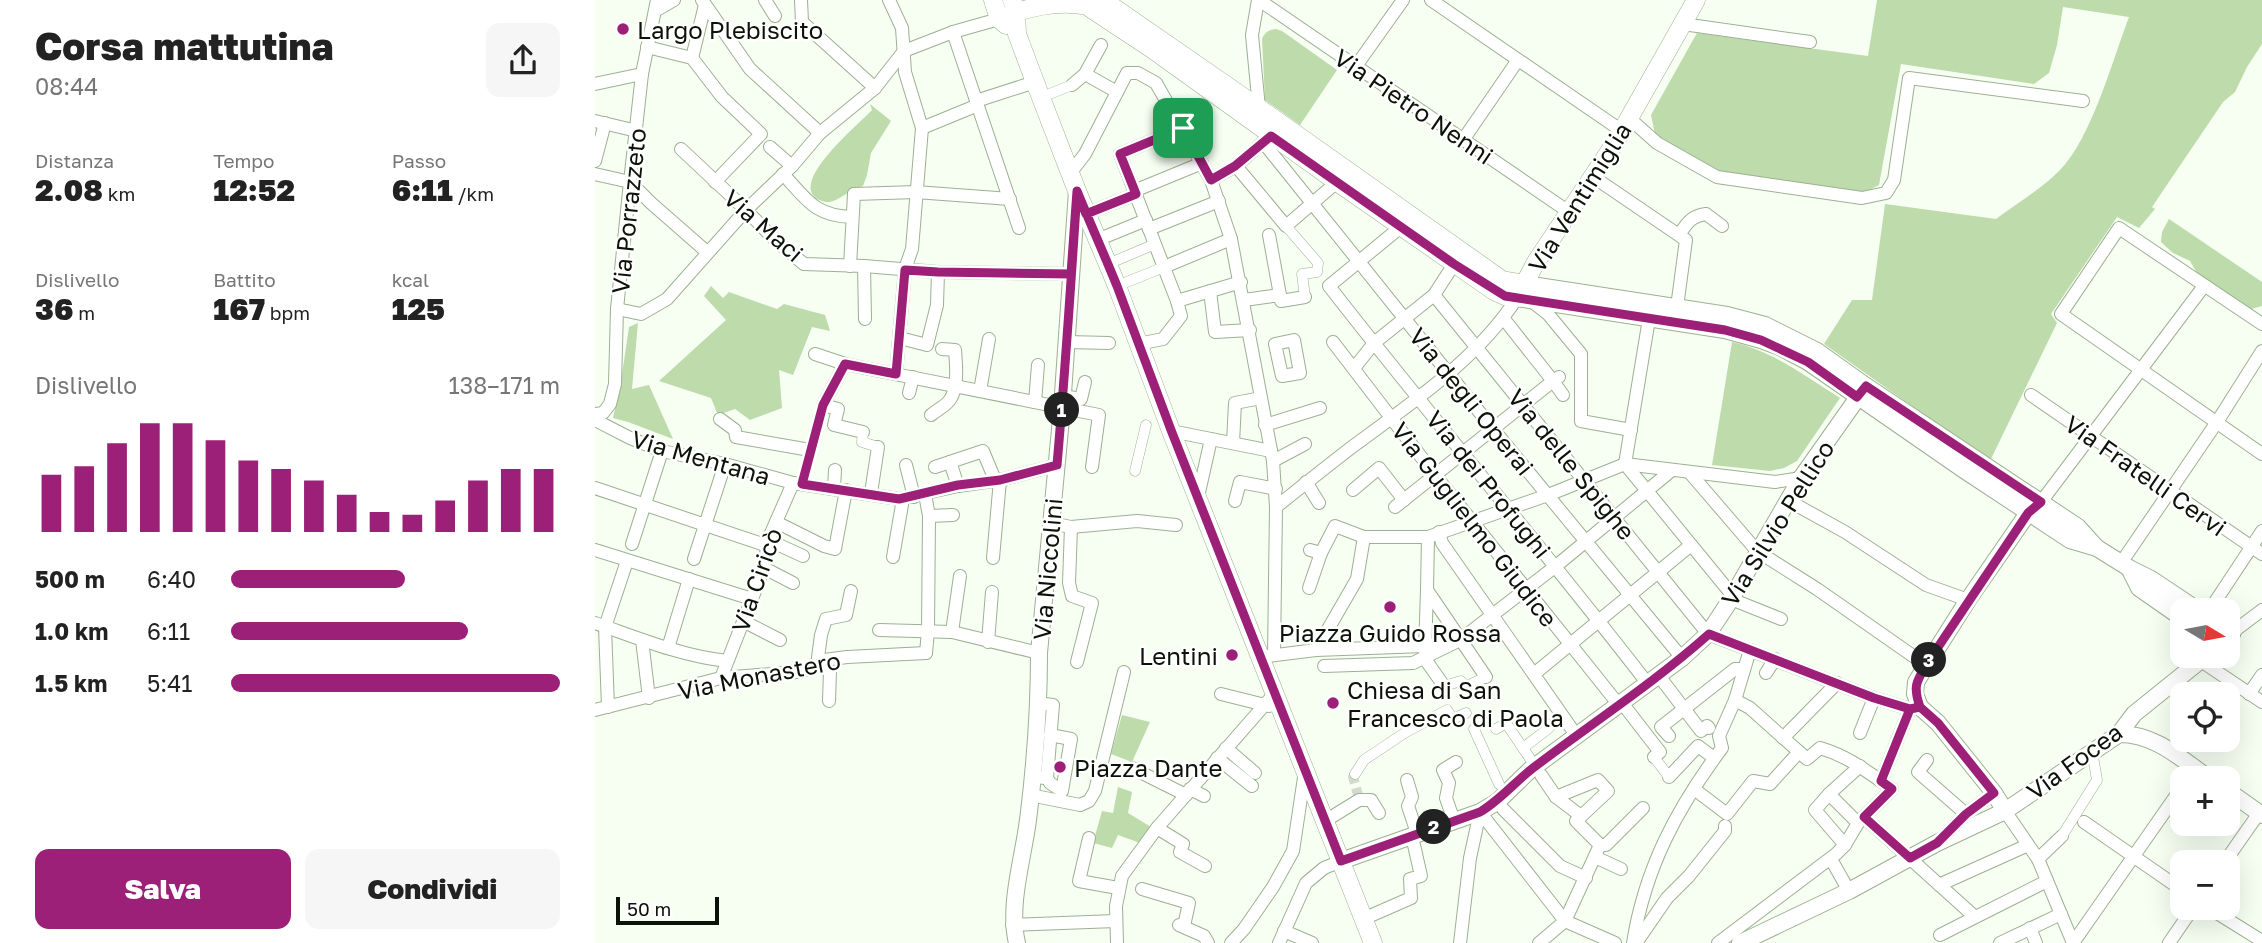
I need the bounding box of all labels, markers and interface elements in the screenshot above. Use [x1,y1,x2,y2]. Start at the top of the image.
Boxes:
place label: Largo Plebiscito [637,15,823,44]
marker: Largo Plebiscito [615,21,631,37]
text: Corsa mattutina [35,23,333,68]
button: share [486,23,560,97]
street label: Via Pietro Nenni [1329,42,1499,170]
text: 08:44 [35,72,98,100]
pin [1153,98,1213,158]
icon: arrive [1164,109,1202,147]
street label: Via Ventimiglia [1521,117,1637,277]
street label: Via Porrazzeto [605,127,651,295]
text: Distanza [35,149,114,172]
text: Tempo [213,149,274,172]
text: Passo [392,149,446,172]
text: 2.08 [35,172,103,208]
text: 12:52 [213,172,295,208]
text: 6:11 [392,172,453,208]
text: km [103,182,135,205]
text: /km [453,182,494,205]
street label: Via Maci [718,183,810,267]
text: Dislivello [35,268,119,291]
text: Battito [213,268,276,291]
text: kcal [392,268,429,291]
text: 36 [35,291,73,327]
text: 167 [213,291,265,327]
text: 125 [392,291,445,327]
text: m [73,301,95,324]
text: bpm [265,301,310,324]
street label: Via degli Operai [1404,321,1540,481]
text: Dislivello [35,371,137,399]
text: 138–171 m [449,371,560,399]
street label: Via delle Spighe [1502,383,1642,545]
pin: 1 [1044,392,1079,428]
text: 1 [1057,398,1066,421]
street label: Via dei Profughi [1421,404,1557,564]
street label: Via Fratelli Cervi [2060,409,2232,541]
street label: Via Guglielmo Giudice [1386,416,1564,632]
street label: Via Mentana [628,423,774,491]
street label: Via Silvio Pellico [1714,435,1840,611]
street label: Via Niccolini [1026,497,1068,641]
street label: Via Ciricò [725,524,787,636]
text: 500 m [35,565,105,593]
text: 6:40 [147,565,196,593]
north arrow [2170,598,2240,668]
map controls [2170,598,2240,920]
marker: Piazza Guido Rossa [1382,599,1398,615]
text: 1.0 km [35,617,108,645]
text: 6:11 [147,617,190,645]
place label: Piazza Guido Rossa [1279,618,1501,647]
place label: Lentini [1139,641,1218,670]
pin: 3 [1911,642,1947,678]
street label: Via Monastero [675,645,843,705]
marker: Lentini [1224,647,1240,663]
text: 3 [1923,648,1934,671]
text: 1.5 km [35,669,107,697]
text: 5:41 [147,669,192,697]
place label: Chiesa di San Francesco di Paola [1347,675,1564,732]
button: locate [2170,682,2240,752]
marker: Chiesa di San Francesco di Paola [1325,695,1341,711]
street label: Via Focea [2021,717,2127,805]
place label: Piazza Dante [1074,753,1222,782]
marker: Piazza Dante [1052,759,1068,775]
button: + [2170,766,2240,836]
pin: 2 [1417,810,1451,844]
text: 2 [1428,815,1439,838]
button: Salva [35,849,291,929]
button: Condividi [305,849,560,929]
button: − [2170,850,2240,920]
scale bar [616,894,719,926]
text: 50 m [627,897,671,920]

